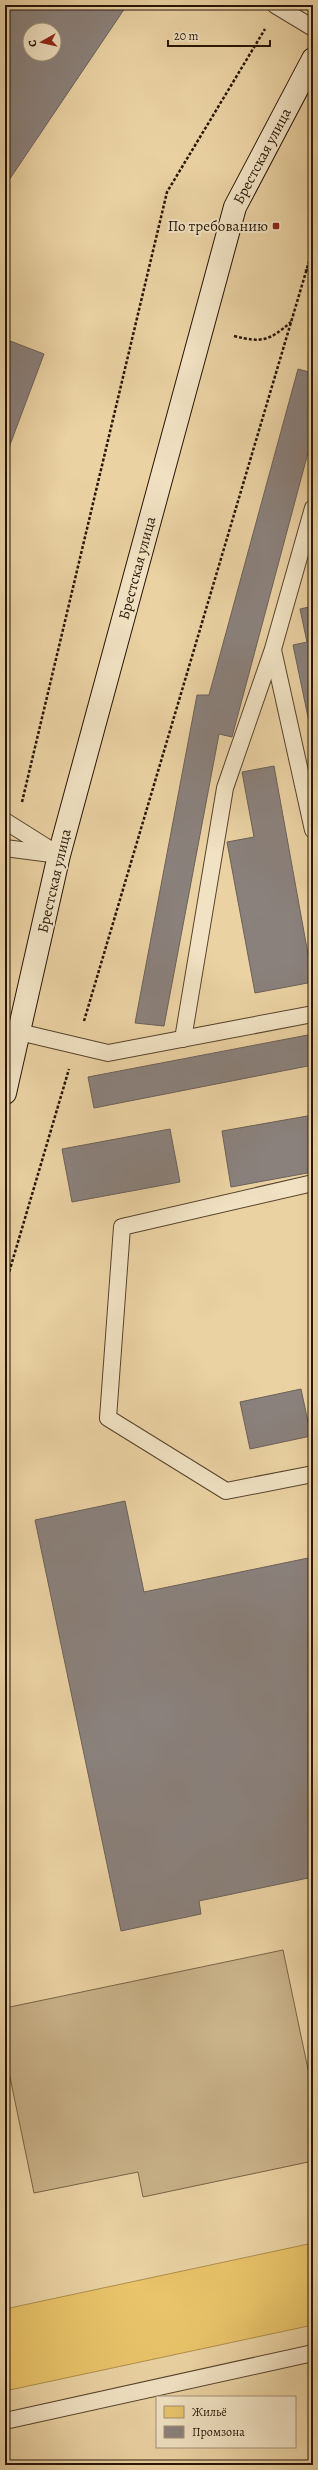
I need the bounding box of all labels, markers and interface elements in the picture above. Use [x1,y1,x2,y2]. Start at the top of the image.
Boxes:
north arrow [22,22,62,62]
scale bar [168,22,270,48]
text: 20 m [174,28,198,44]
text: С [25,39,40,48]
street label: Брестская улица [228,104,296,208]
place label: По требованию [168,216,268,236]
marker: По требованию [271,221,281,231]
street label: Брестская улица [114,514,160,622]
street label: Брестская улица [32,827,76,935]
legend [156,2396,296,2448]
text: Жильё [192,2404,227,2420]
text: Промзона [192,2424,245,2440]

